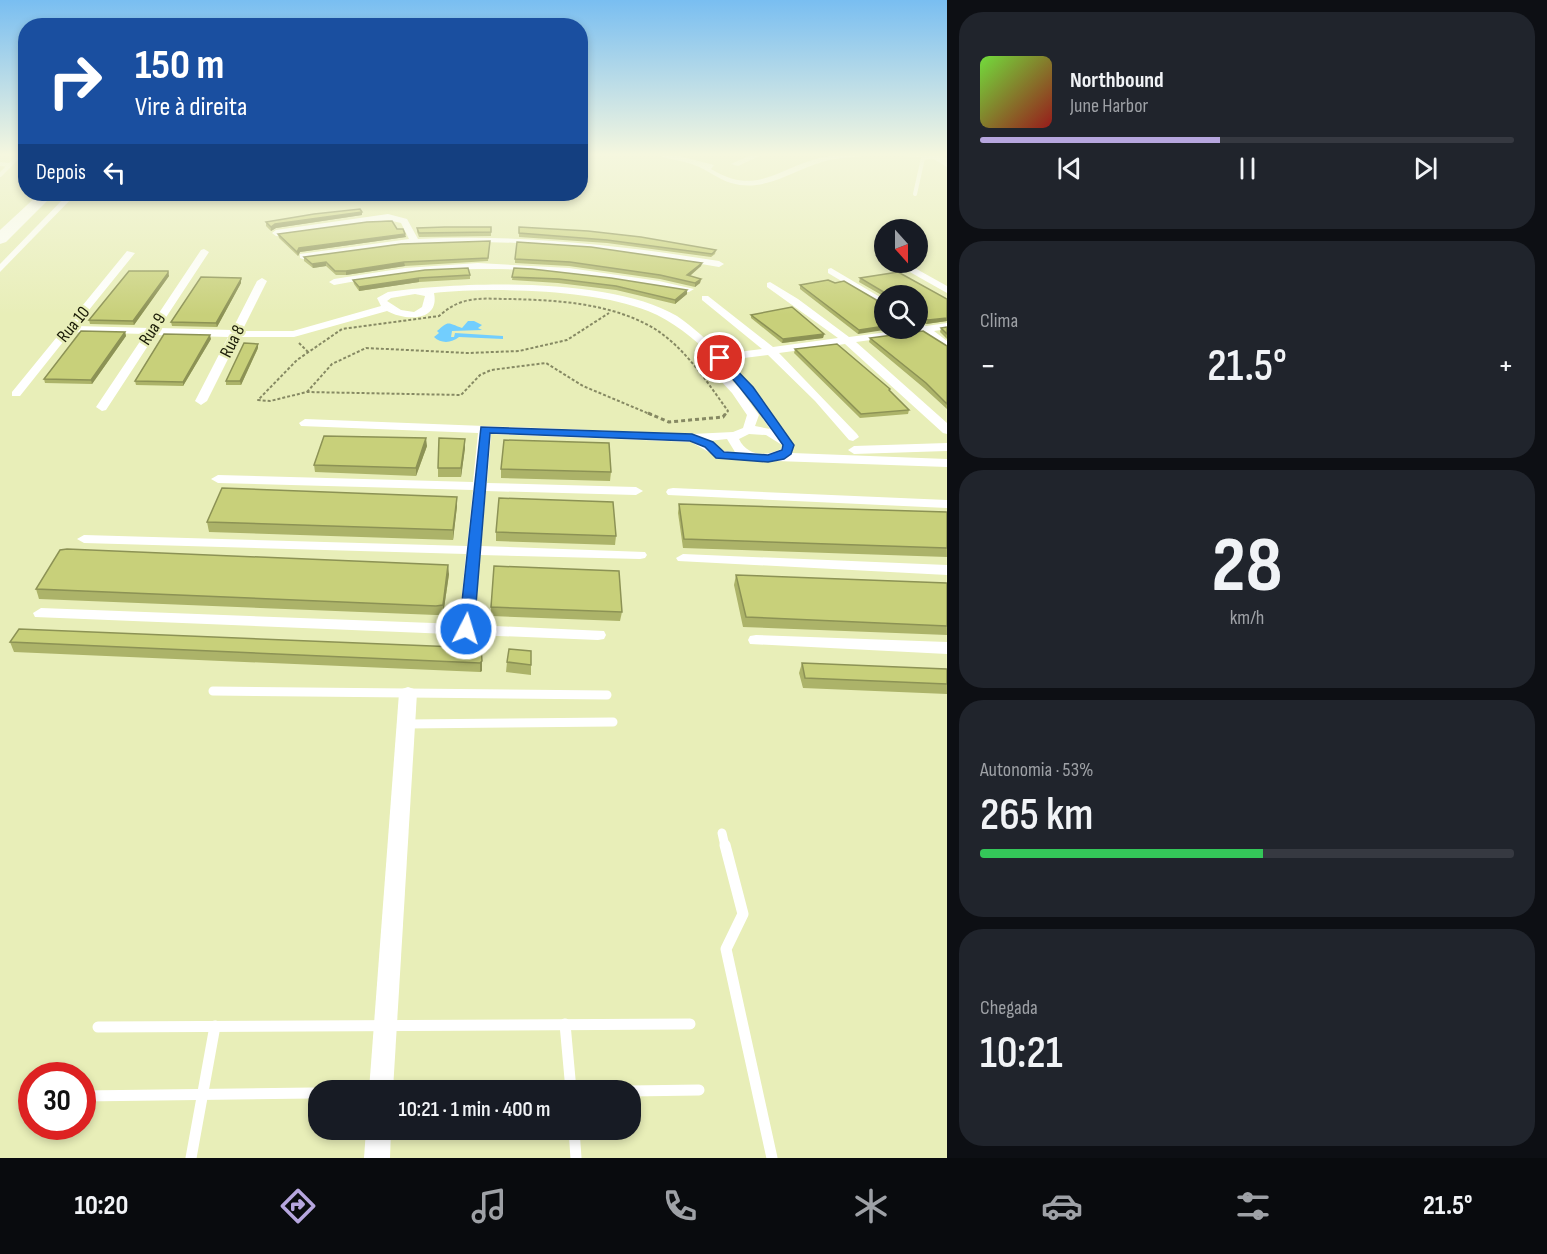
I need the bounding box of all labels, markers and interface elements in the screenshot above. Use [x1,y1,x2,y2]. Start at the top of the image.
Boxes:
text: 150 m [135,40,224,91]
icon: right [36,42,114,120]
text: Northbound [1070,67,1164,94]
text: Vire à direita [135,91,247,123]
text: June Harbor [1070,94,1148,118]
icon: previous [1053,152,1086,185]
icon: pause [1231,152,1264,185]
icon: next [1409,152,1442,185]
icon: left [98,156,131,189]
text: Depois [36,159,86,186]
north arrow [874,219,928,273]
map controls [874,219,928,339]
button: search [874,285,928,339]
street label: Rua 10 [53,302,94,346]
street label: Rua 9 [134,309,170,349]
text: Clima [980,309,1018,333]
street label: Rua 8 [215,321,249,361]
pin [694,332,745,383]
text: 21.5° [1207,339,1287,394]
icon: arrive [703,341,736,374]
text: − [980,346,996,386]
text: + [1498,346,1514,386]
text: 28 [1212,520,1282,613]
position arrow [434,597,498,661]
text: km/h [1230,606,1264,630]
text: Autonomia · 53% [980,758,1094,782]
text: 265 km [980,788,1094,843]
text: Chegada [980,996,1038,1020]
text: 10:21 [980,1026,1063,1081]
speed limit sign: 30 [18,1062,96,1140]
text: 10:21 · 1 min · 400 m [398,1096,551,1123]
icon: directions [277,1185,319,1227]
icon: music [468,1185,510,1227]
icon: phone [659,1185,701,1227]
icon: climate [850,1185,892,1227]
icon: car [1041,1185,1083,1227]
icon: filters [1232,1185,1274,1227]
text: 10:20 [74,1190,128,1222]
text: 21.5° [1423,1190,1473,1222]

